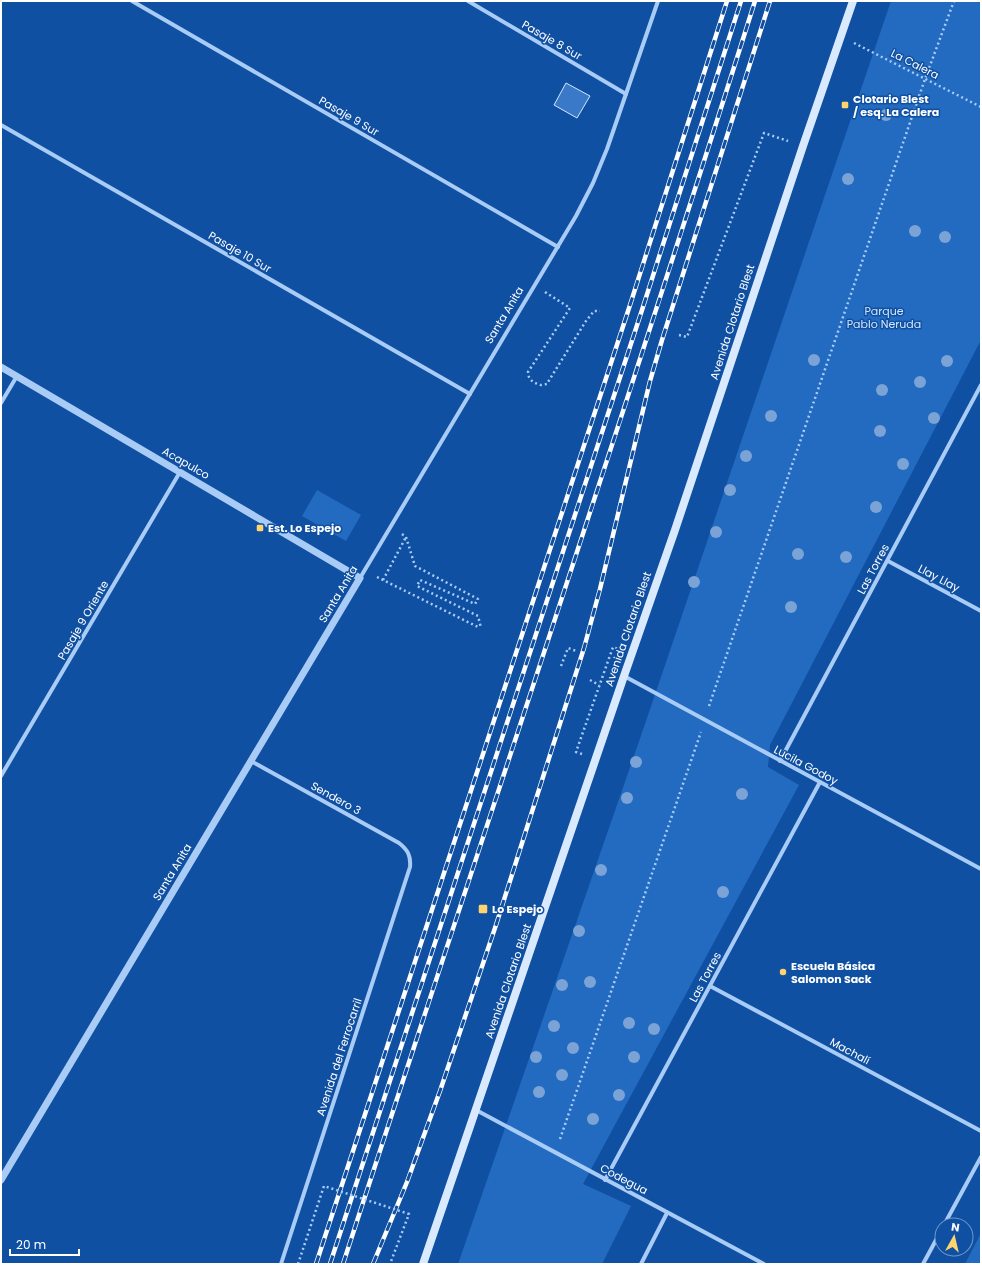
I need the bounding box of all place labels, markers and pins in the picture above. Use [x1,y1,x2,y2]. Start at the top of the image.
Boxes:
place label: Clotario Blest / esq. La Calera [853,91,939,120]
marker: Clotario Blest / esq. La Calera [840,100,850,110]
place label: Est. Lo Espejo [268,520,341,536]
marker: Est. Lo Espejo [255,523,265,533]
place label: Lo Espejo [492,901,543,917]
marker: Lo Espejo [477,903,489,915]
place label: Escuela Básica Salomon Sack [791,958,875,987]
marker: Escuela Básica Salomon Sack [778,967,788,977]

